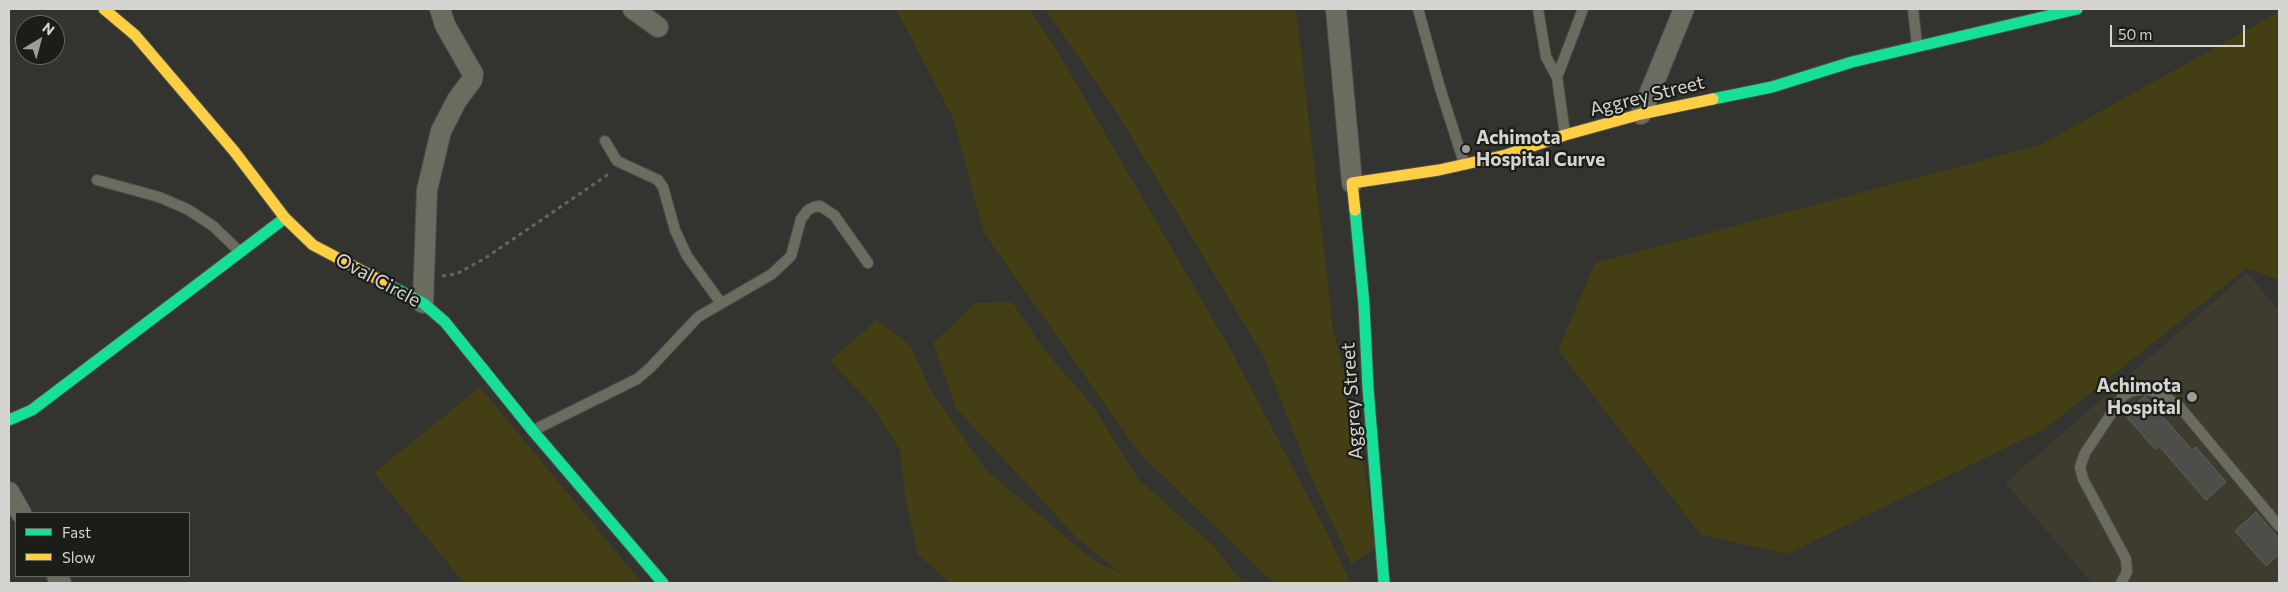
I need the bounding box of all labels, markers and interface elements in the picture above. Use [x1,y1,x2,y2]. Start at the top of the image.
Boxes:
north arrow [15,15,65,65]
scale bar [2113,15,2248,47]
text: N [39,18,58,38]
text: 50 m [2118,25,2152,43]
street label: Aggrey Street [1587,71,1707,121]
place label: Achimota Hospital Curve [1476,127,1605,171]
marker: Achimota Hospital Curve [1460,143,1472,155]
street label: Oval Circle [332,248,424,312]
street label: Aggrey Street [1337,342,1367,460]
place label: Achimota Hospital [2096,375,2181,419]
marker: Achimota Hospital [2185,390,2199,404]
legend [15,512,190,577]
text: Fast [62,523,91,541]
text: Slow [62,548,95,566]

